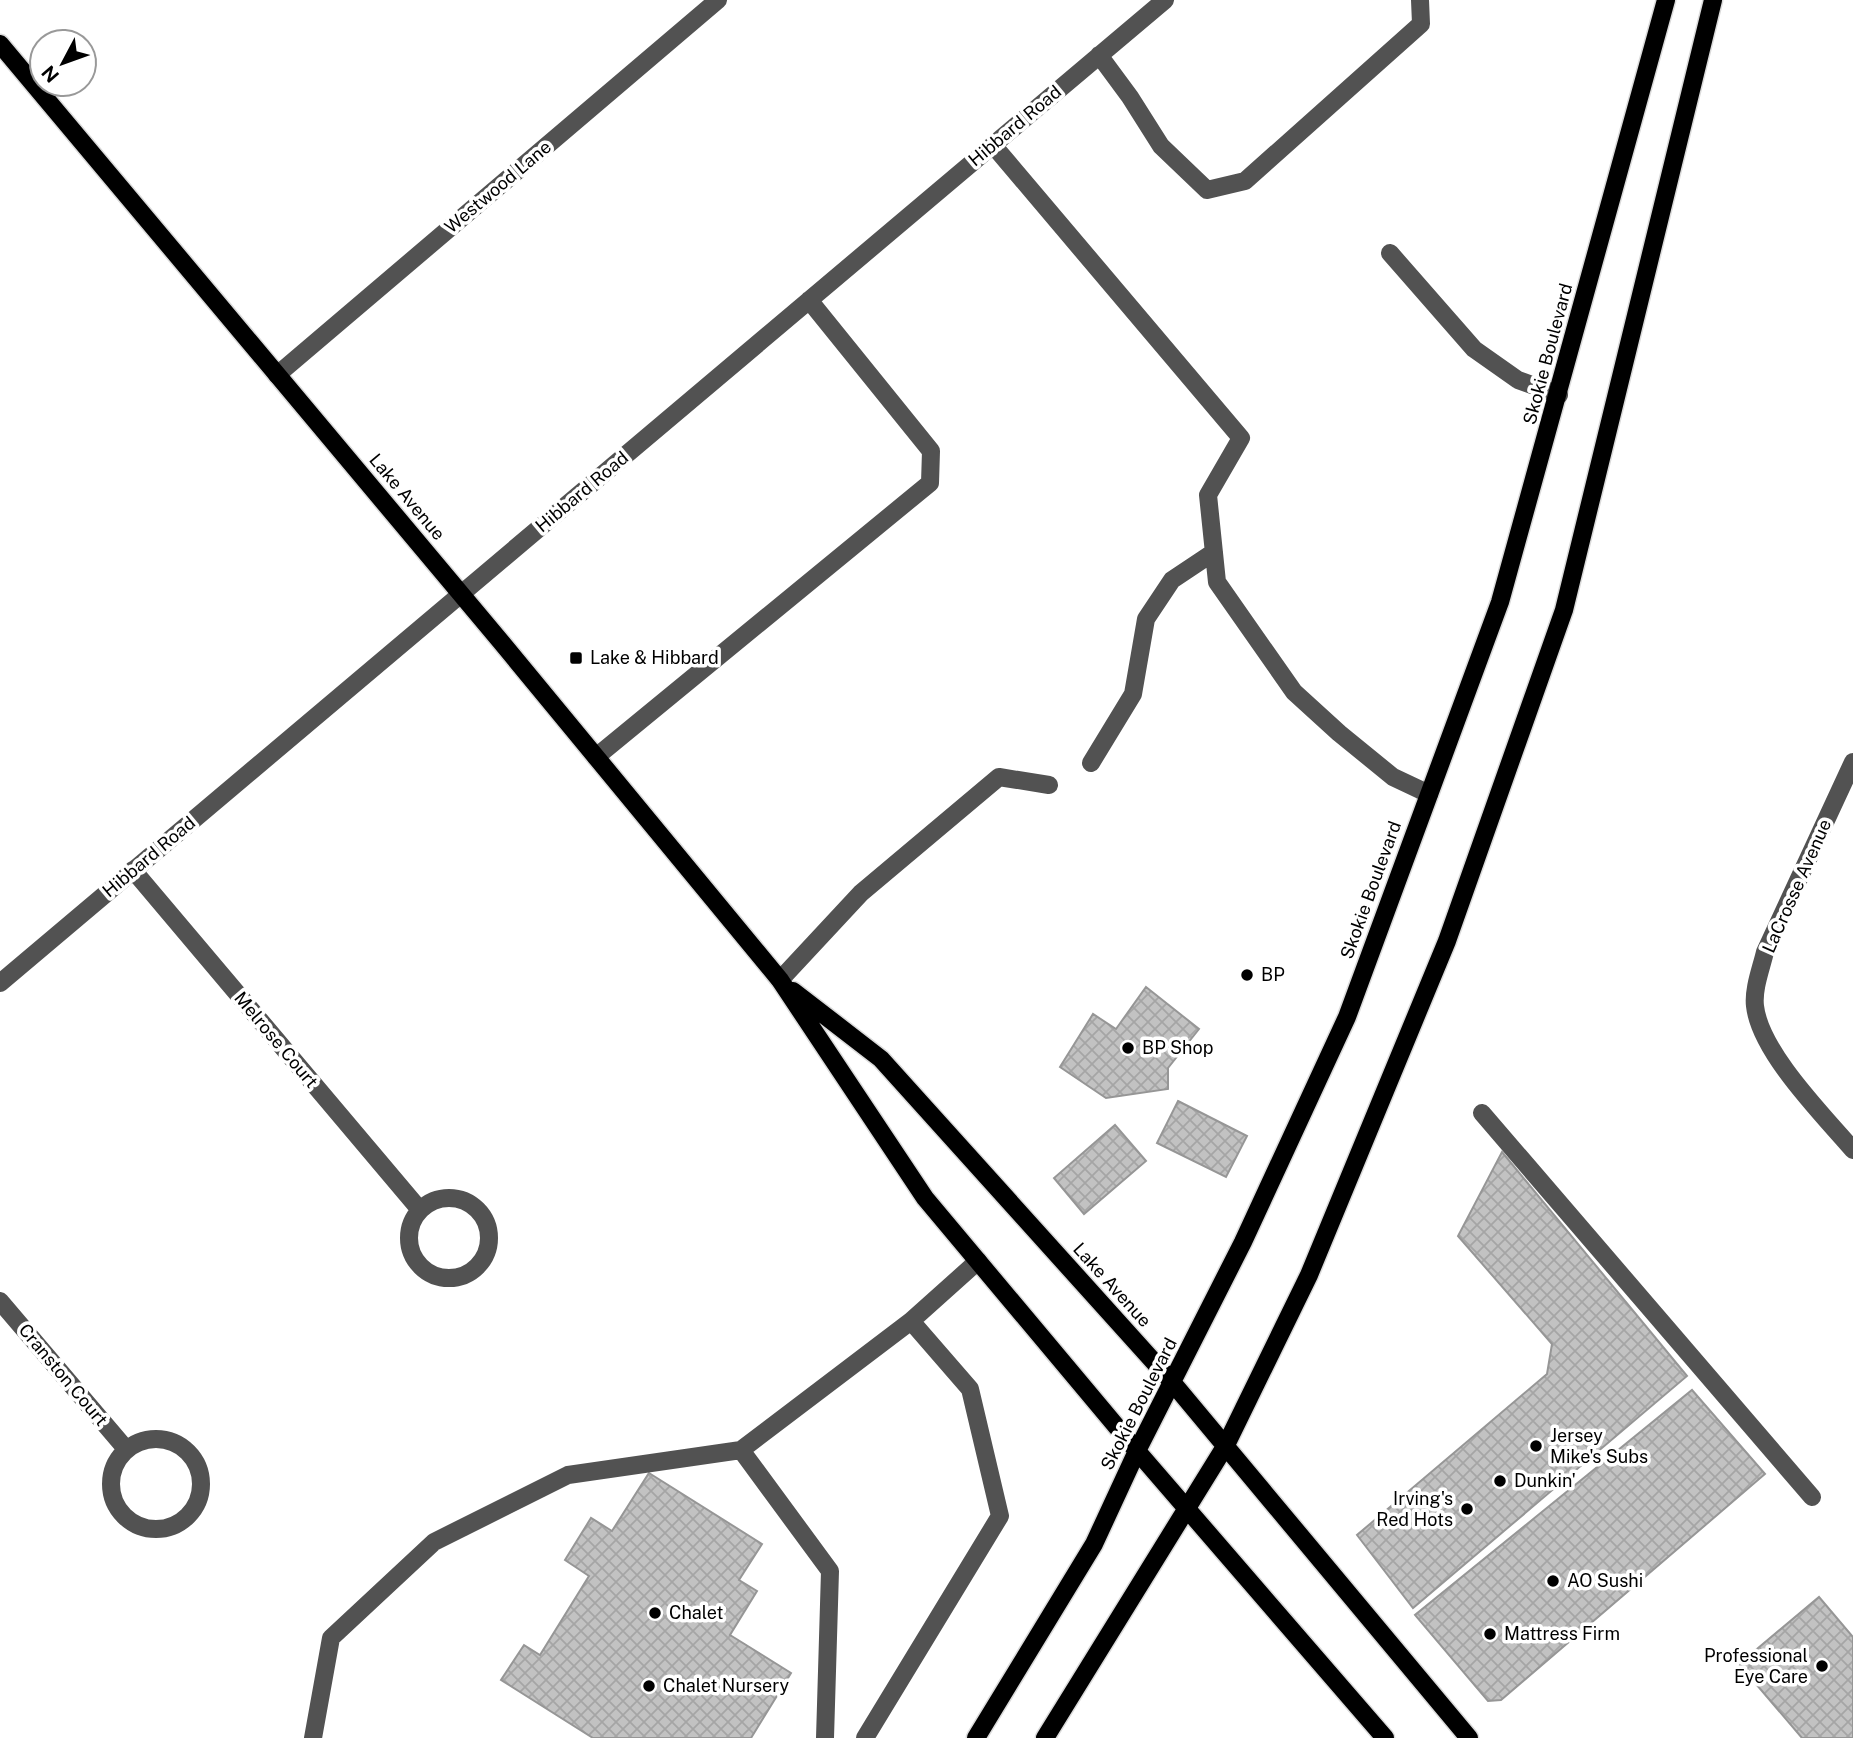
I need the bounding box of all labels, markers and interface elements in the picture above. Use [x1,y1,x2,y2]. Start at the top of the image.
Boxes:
north arrow [28,28,98,98]
text: N [37,61,63,87]
street label: Hibbard Road [964,81,1065,170]
street label: Westwood Lane [440,136,555,237]
street label: Skokie Boulevard [1519,281,1576,427]
street label: Hibbard Road [531,447,632,536]
street label: Lake Avenue [365,449,449,544]
place label: Lake & Hibbard [590,647,719,668]
marker: Lake & Hibbard [568,650,584,666]
street label: Hibbard Road [98,812,199,901]
street label: LaCrosse Avenue [1758,816,1835,956]
street label: Skokie Boulevard [1336,818,1405,962]
place label: BP [1261,964,1285,985]
marker: BP [1239,967,1255,983]
street label: Melrose Court [230,987,323,1092]
place label: BP Shop [1142,1037,1213,1058]
marker: BP Shop [1120,1040,1136,1056]
street label: Lake Avenue [1069,1238,1156,1331]
street label: Cranston Court [15,1319,112,1430]
street label: Skokie Boulevard [1096,1334,1181,1473]
place label: Jersey Mike's Subs [1550,1425,1648,1467]
marker: Jersey Mike's Subs [1528,1438,1544,1454]
place label: Dunkin' [1514,1470,1576,1491]
marker: Dunkin' [1492,1473,1508,1489]
place label: Irving's Red Hots [1376,1488,1453,1530]
marker: Irving's Red Hots [1459,1501,1475,1517]
place label: AO Sushi [1567,1570,1643,1591]
marker: AO Sushi [1545,1573,1561,1589]
place label: Chalet [669,1602,723,1623]
marker: Chalet [647,1605,663,1621]
place label: Mattress Firm [1504,1623,1620,1644]
marker: Mattress Firm [1482,1626,1498,1642]
place label: Professional Eye Care [1704,1645,1808,1687]
marker: Professional Eye Care [1814,1658,1830,1674]
place label: Chalet Nursery [663,1675,790,1696]
marker: Chalet Nursery [641,1678,657,1694]

